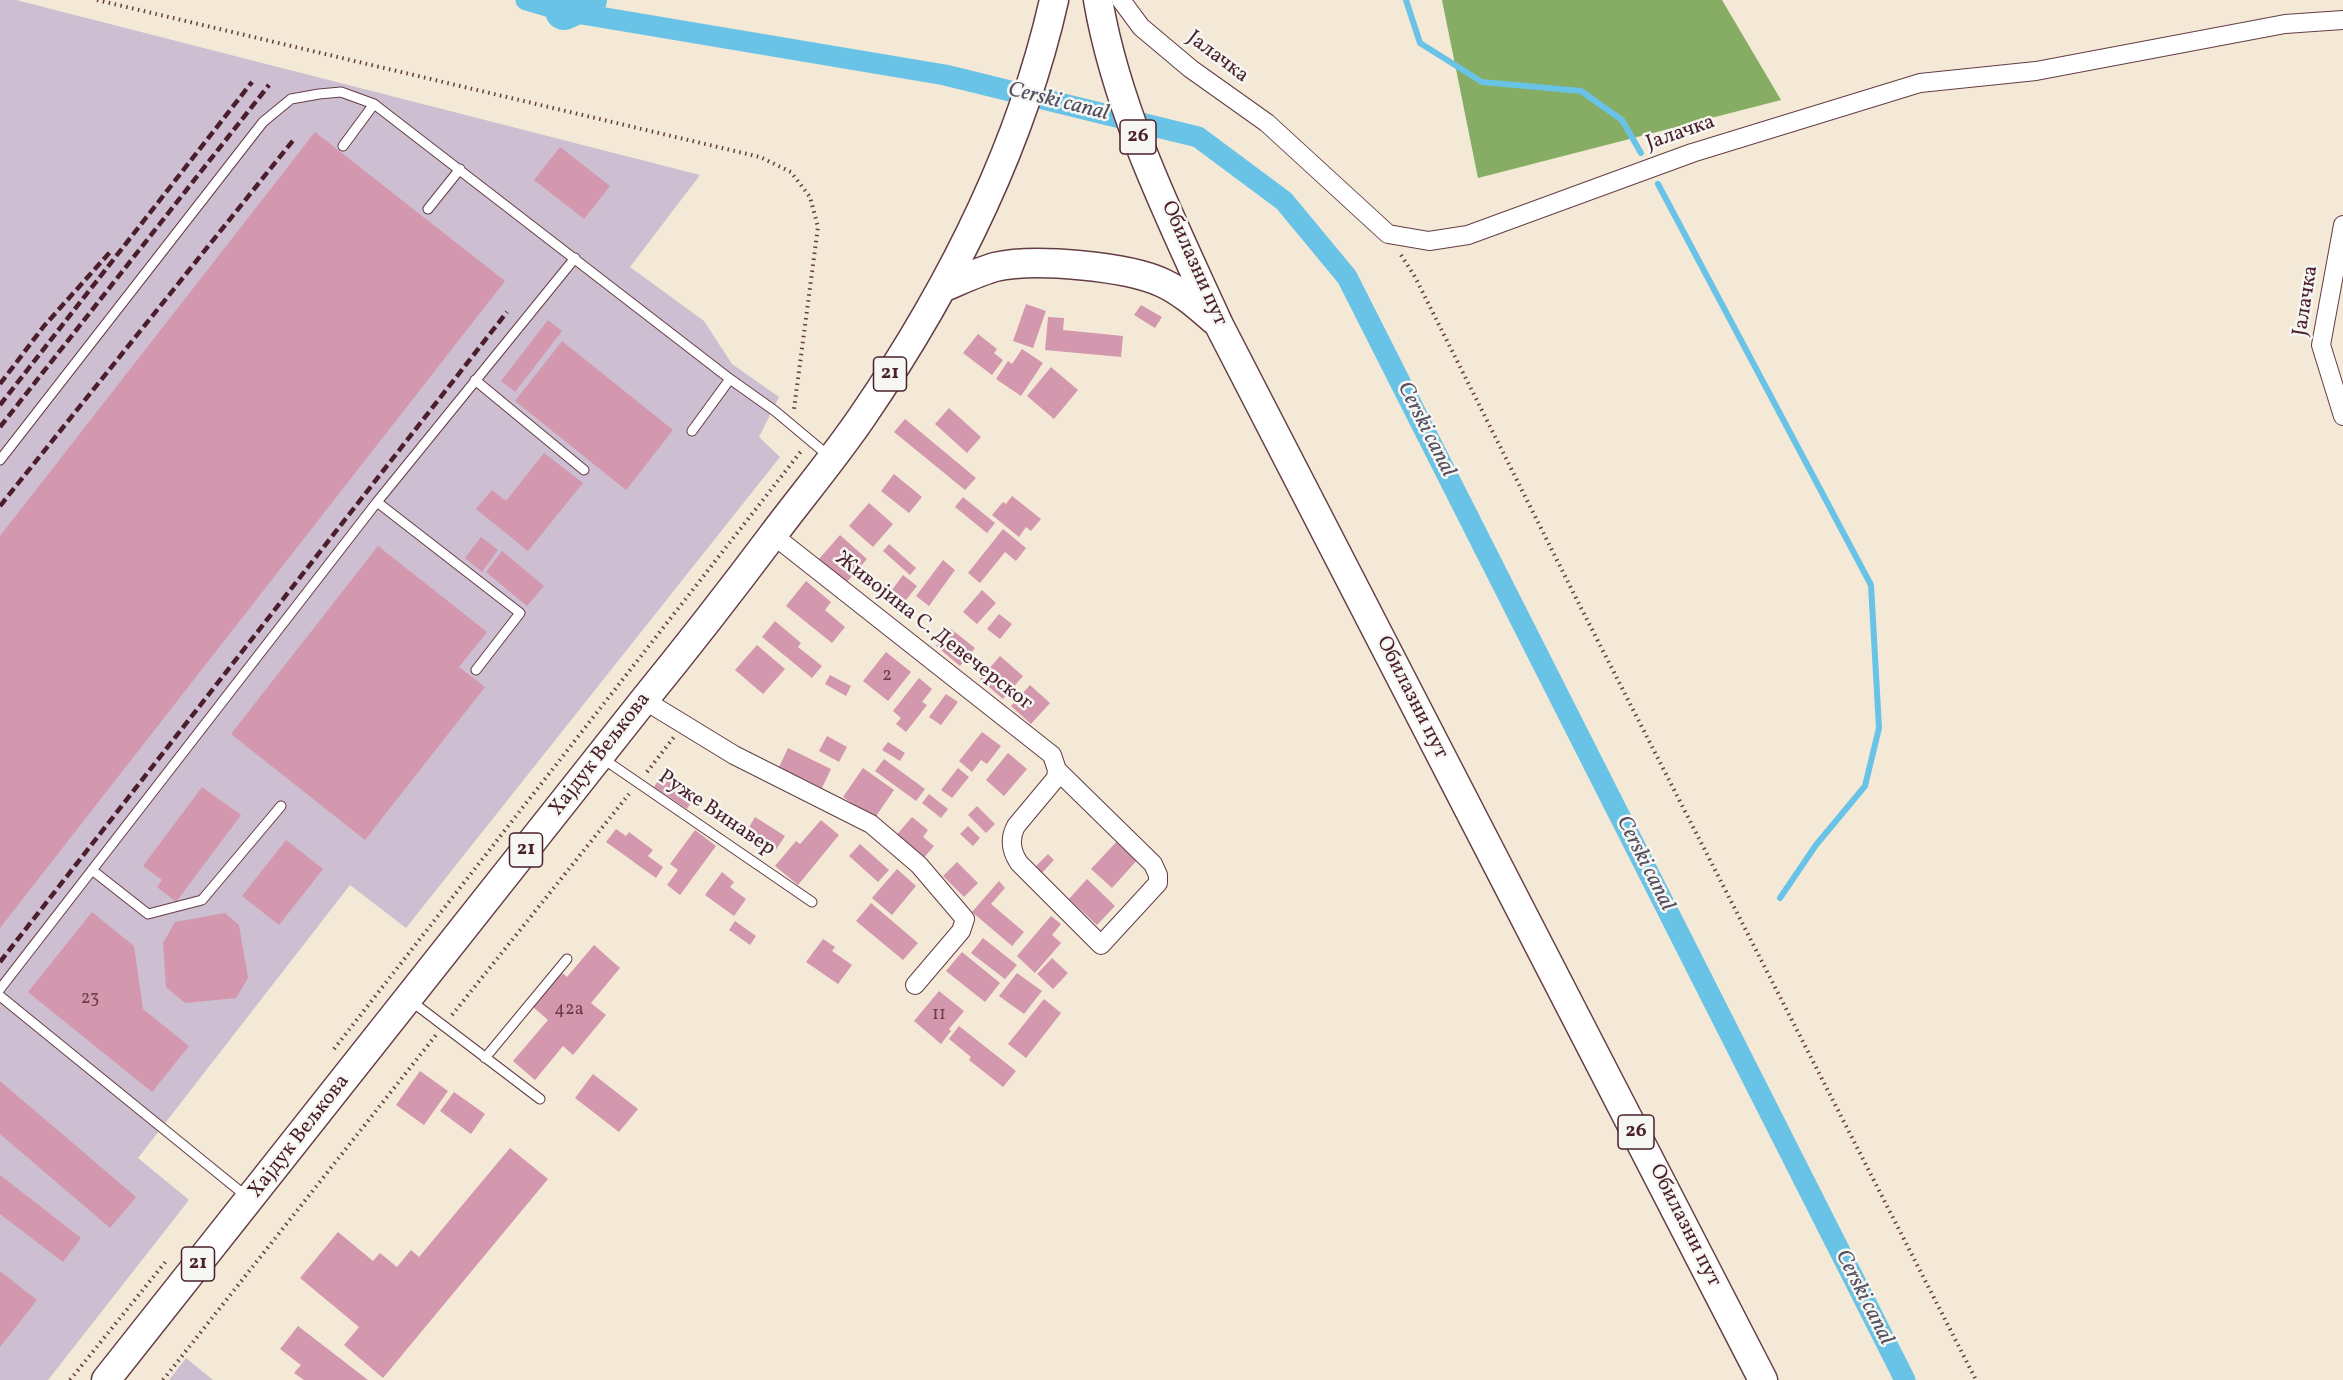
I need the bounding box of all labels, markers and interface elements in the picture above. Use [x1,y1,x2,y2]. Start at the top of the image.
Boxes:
street label: Јалачка [1181,26,1253,90]
water label: Cerski canal [1005,78,1111,128]
street label: Јалачка [1643,110,1719,158]
road number: 26 [1120,120,1156,154]
street label: Обилазни пут [1154,198,1232,330]
street label: Јалачка [2289,264,2325,338]
road number: 21 [874,357,906,391]
water label: Cerski canal [1390,378,1460,482]
street label: Живојина С. Девечерског [829,547,1037,717]
street label: Обилазни пут [1369,633,1453,763]
house number: 2 [882,666,892,688]
street label: Хајдук Вељкова [545,688,657,822]
street label: Руже Винавер [653,766,779,862]
water label: Cerski canal [1609,812,1679,916]
road number: 21 [510,833,542,867]
house number: 23 [81,989,99,1011]
house number: 42a [554,1000,584,1022]
house number: 11 [932,1005,946,1027]
street label: Хајдук Вељкова [244,1070,356,1204]
road number: 26 [1618,1115,1654,1149]
street label: Обилазни пут [1642,1161,1726,1291]
water label: Cerski canal [1828,1246,1898,1350]
road number: 21 [182,1247,214,1281]

